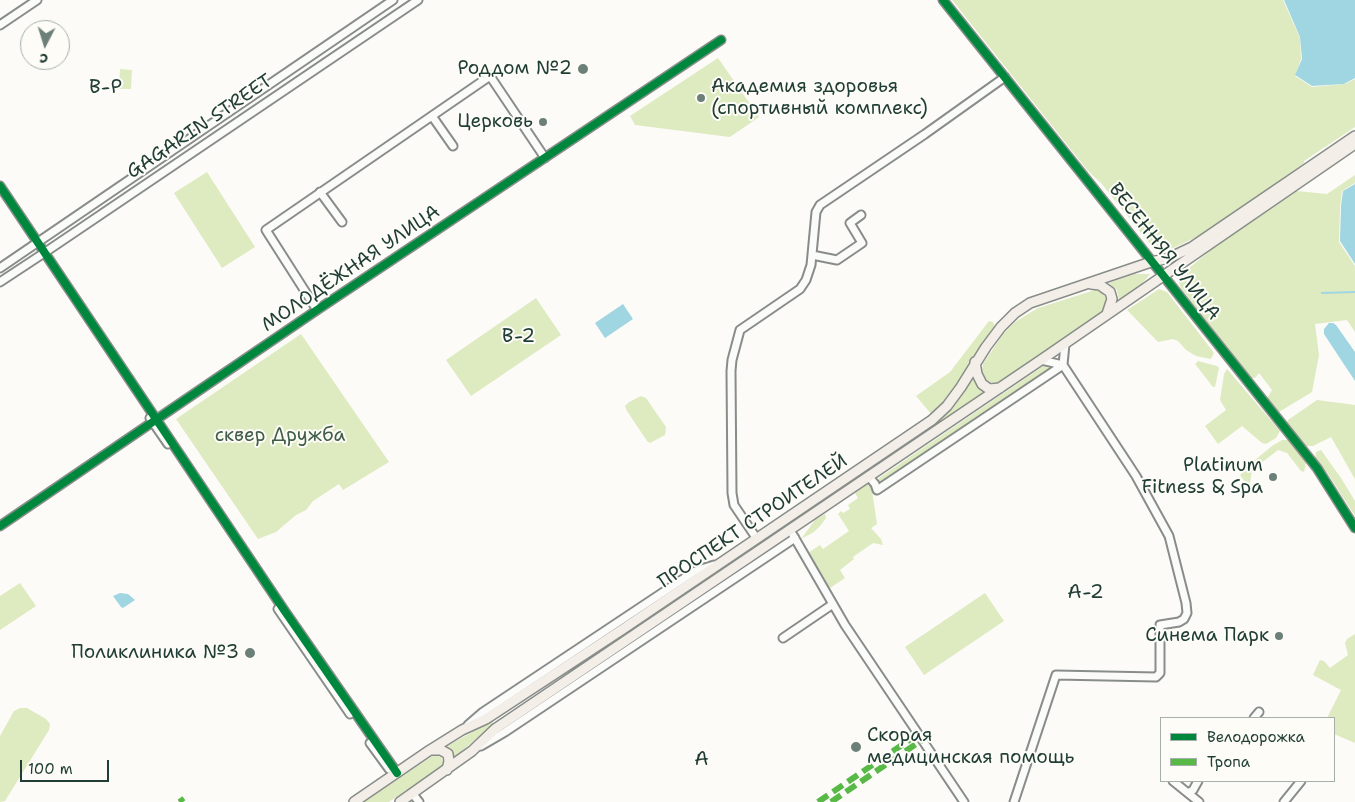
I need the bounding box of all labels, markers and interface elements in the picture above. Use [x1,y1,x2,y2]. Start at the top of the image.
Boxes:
north arrow [20,20,70,70]
text: С [39,50,49,68]
place label: Роддом №2 [457,58,572,80]
marker: Роддом №2 [576,62,590,76]
street label: GAGARIN STREET [123,70,277,184]
district label: В-Р [89,76,123,100]
place label: Академия здоровья (спортивный комплекс) [711,76,928,120]
marker: Академия здоровья (спортивный комплекс) [695,92,707,104]
place label: Церковь [457,111,533,133]
marker: Церковь [537,116,549,128]
street label: ВЕСЕННЯЯ УЛИЦА [1103,179,1225,325]
street label: МОЛОДЁЖНАЯ УЛИЦА [258,201,444,337]
district label: В-2 [501,325,537,349]
park label: сквер Дружба [215,425,345,447]
street label: ПРОСПЕКТ СТРОИТЕЛЕЙ [654,450,852,594]
place label: Platinum Fitness & Spa [1142,455,1263,499]
marker: Platinum Fitness & Spa [1267,471,1279,483]
district label: А-2 [1067,581,1105,605]
place label: Синема Парк [1145,625,1269,647]
marker: Синема Парк [1273,630,1285,642]
place label: Поликлиника №3 [71,642,239,664]
marker: Поликлиника №3 [243,646,257,660]
legend [1160,717,1335,782]
place label: Скорая медицинская помощь [867,725,1074,769]
text: Велодорожка [1207,727,1305,747]
marker: Скорая медицинская помощь [849,740,863,754]
district label: А [694,748,710,772]
scale bar [22,750,111,782]
text: Тропа [1207,752,1250,772]
text: 100 m [28,759,73,779]

